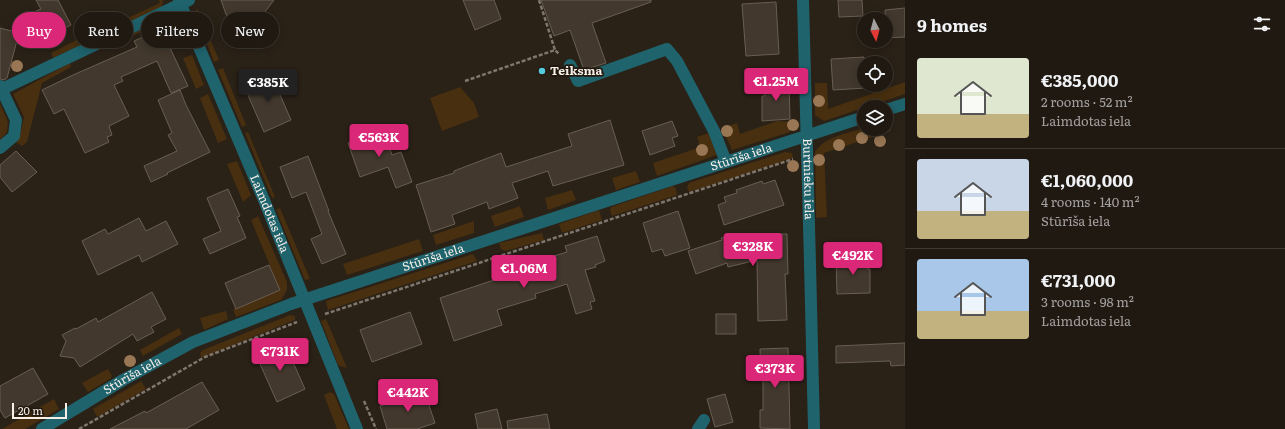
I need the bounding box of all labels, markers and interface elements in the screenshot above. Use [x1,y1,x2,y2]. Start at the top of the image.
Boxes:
chip: Buy [12,12,66,48]
chip: Rent [74,12,133,48]
chip: Filters [141,12,213,48]
chip: New [221,12,279,48]
north arrow [857,12,893,48]
map controls [857,12,893,136]
text: 9 homes [917,12,987,37]
icon: filters [1251,13,1273,35]
button: locate [857,56,893,92]
place label: Teiksma [550,61,602,79]
marker: Teiksma [537,66,547,76]
text: €385,000 [1041,67,1119,92]
pin: €1.25M [743,68,809,102]
pin: €385K [240,69,296,103]
text: €1.25M [753,71,799,90]
text: €385K [247,72,289,91]
icon: home [949,74,997,122]
text: 2 rooms · 52 m² [1041,92,1133,111]
button: layers [857,100,893,136]
text: Laimdotas iela [1041,111,1131,130]
pin: €563K [351,124,407,158]
text: €563K [358,127,400,146]
street label: Stūrīša iela [708,137,775,175]
street label: Burtnieku iela [799,138,819,220]
text: €1,060,000 [1041,167,1133,192]
street label: Laimdotas iela [246,171,295,256]
icon: home [949,175,997,223]
text: 4 rooms · 140 m² [1041,192,1140,211]
text: Stūrīša iela [1041,211,1110,230]
pin: €328K [725,233,781,267]
text: €328K [733,236,773,255]
street label: Stūrīša iela [400,238,467,275]
pin: €492K [825,242,881,276]
text: €492K [832,245,874,264]
pin: €1.06M [491,255,557,289]
text: €1.06M [500,258,548,277]
text: €731,000 [1041,267,1115,292]
icon: home [949,275,997,323]
text: 3 rooms · 98 m² [1041,292,1134,311]
text: Laimdotas iela [1041,311,1131,330]
pin: €731K [252,338,308,372]
text: €731K [261,341,299,360]
street label: Stūrīša iela [99,351,164,398]
pin: €373K [747,355,803,389]
text: €373K [755,358,795,377]
pin: €442K [380,379,436,413]
text: €442K [387,382,429,401]
scale bar [12,401,67,420]
text: 20 m [18,402,43,418]

